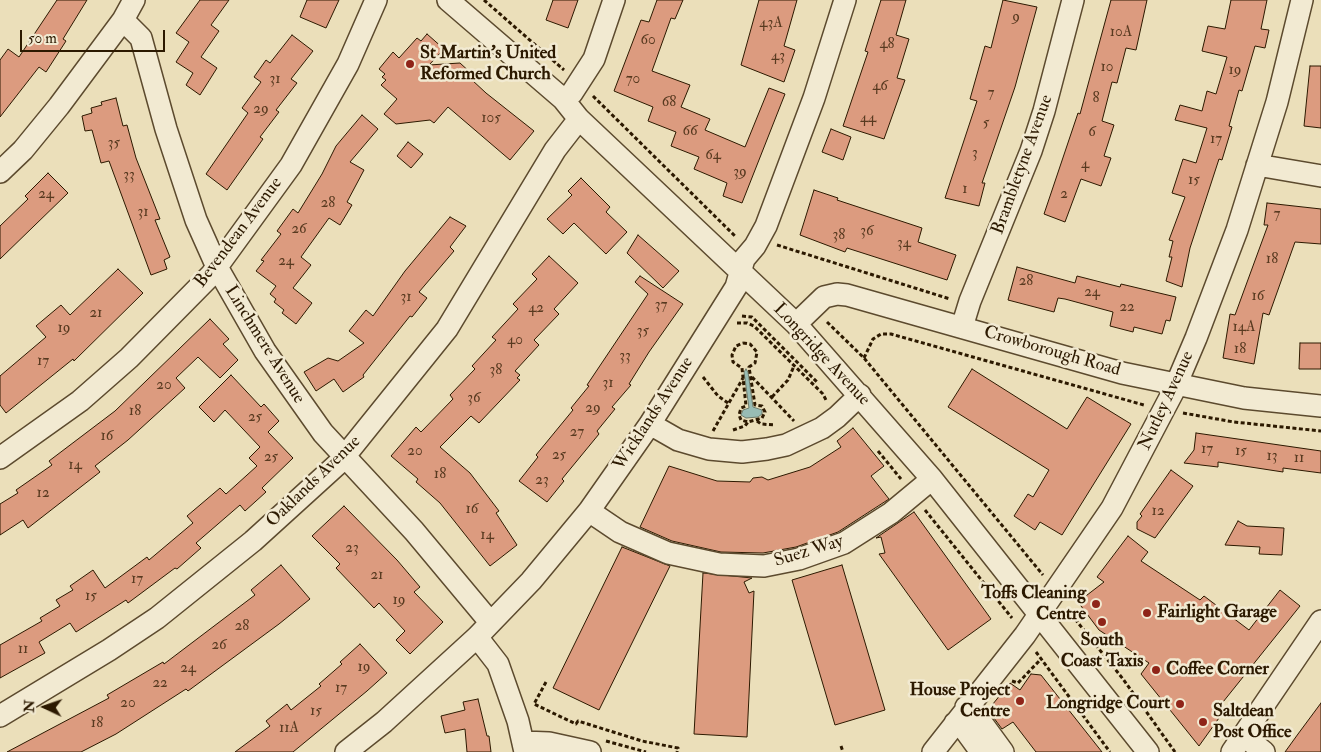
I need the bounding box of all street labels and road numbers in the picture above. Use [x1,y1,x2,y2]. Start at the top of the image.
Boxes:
street label: Brambletyne Avenue [988,92,1058,238]
street label: Bevendean Avenue [190,174,288,292]
street label: Linchmere Avenue [219,282,309,408]
street label: Longridge Avenue [768,299,874,411]
street label: Crowborough Road [981,322,1123,382]
street label: Nutley Avenue [1135,348,1199,454]
street label: Wicklands Avenue [609,353,699,475]
street label: Oaklands Avenue [262,432,366,532]
street label: Suez Way [772,531,846,573]

